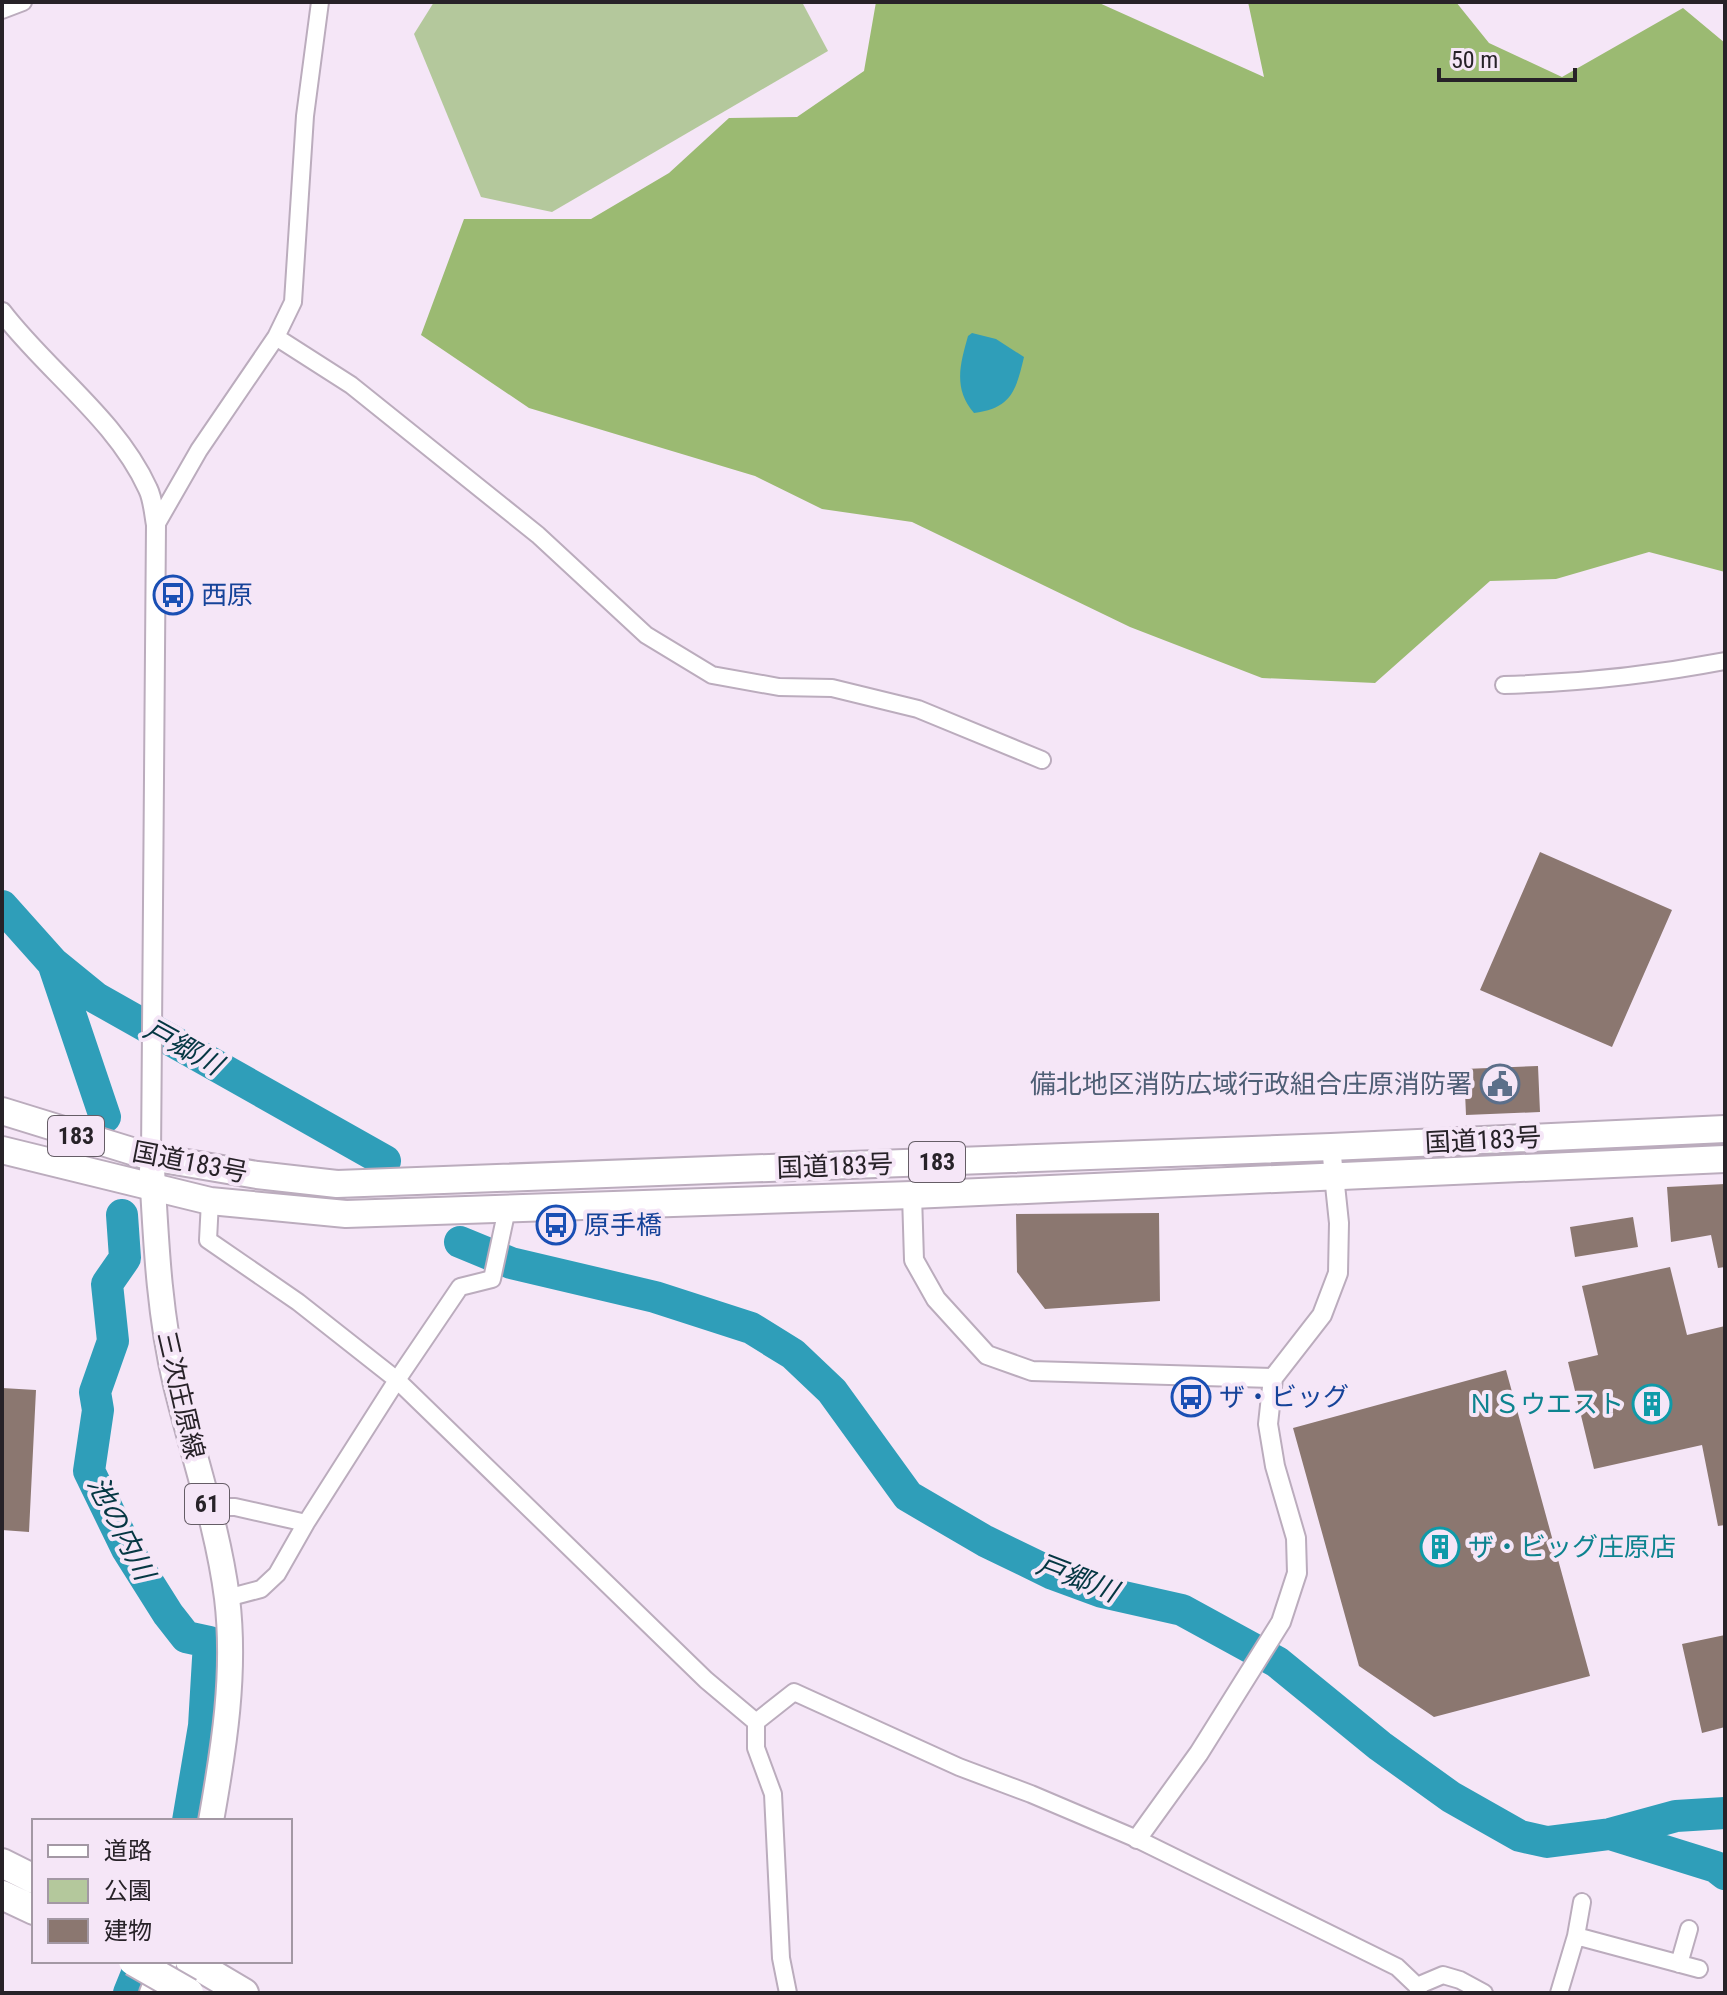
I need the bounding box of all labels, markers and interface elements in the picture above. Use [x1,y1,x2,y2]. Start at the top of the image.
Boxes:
scale bar [1439,32,1575,82]
text: 50 m [1451,46,1498,74]
bus stop icon: 西原 [152,574,194,616]
place label: 西原 [201,580,253,610]
water label: 戸郷川 [138,1012,230,1083]
public building icon: 備北地区消防広域行政組合庄原消防署 [1479,1063,1521,1105]
place label: 備北地区消防広域行政組合庄原消防署 [1030,1069,1472,1099]
road number: 183 [48,1116,104,1156]
street label: 国道183号 [1424,1122,1542,1158]
street label: 国道183号 [130,1136,250,1188]
road number: 183 [909,1142,965,1182]
street label: 国道183号 [776,1149,894,1183]
bus stop icon: 原手橋 [535,1204,577,1246]
place label: 原手橋 [584,1210,662,1240]
street label: 三次庄原線 [152,1328,210,1462]
bus stop icon: ザ・ビッグ [1170,1376,1212,1418]
place label: ザ・ビッグ [1219,1382,1349,1412]
building icon: ＮＳウエスト [1631,1383,1673,1425]
place label: ＮＳウエスト [1468,1389,1624,1419]
water label: 池の内川 [81,1471,162,1588]
road number: 61 [185,1484,229,1524]
building icon: ザ・ビッグ庄原店 [1419,1526,1461,1568]
place label: ザ・ビッグ庄原店 [1468,1532,1676,1562]
water label: 戸郷川 [1032,1548,1125,1610]
legend [32,1819,292,1963]
text: 道路 [104,1837,152,1865]
text: 公園 [104,1877,152,1905]
text: 建物 [104,1917,152,1945]

